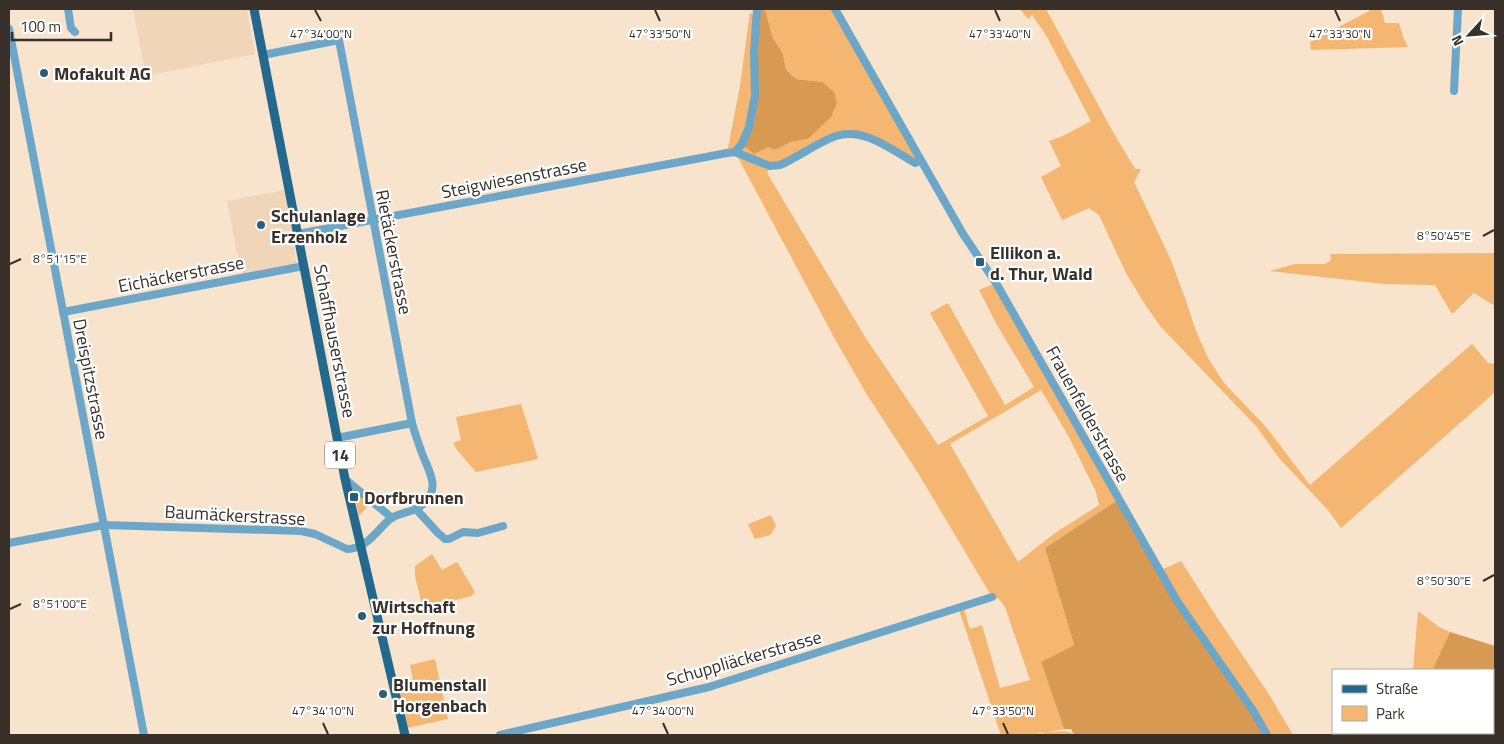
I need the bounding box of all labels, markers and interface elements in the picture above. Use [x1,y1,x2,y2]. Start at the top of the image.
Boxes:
scale bar [12,10,111,42]
north arrow [1444,10,1494,60]
text: 100 m [20,15,61,38]
text: 47°34'00"N [290,24,352,43]
text: 47°33'50"N [629,24,691,43]
text: 47°33'40"N [969,24,1031,43]
text: 47°33'30"N [1309,24,1371,43]
text: N [1445,32,1468,50]
place label: Mofakult AG [54,60,151,87]
marker: Mofakult AG [38,67,50,79]
street label: Steigwiesenstrasse [439,151,589,205]
street label: Rietäckerstrasse [369,187,419,317]
place label: Schulanlage Erzenholz [271,202,366,250]
marker: Schulanlage Erzenholz [255,219,267,231]
text: 8°50'45"E [1417,226,1471,245]
place label: Ellikon a. d. Thur, Wald [990,239,1093,287]
text: 8°51'15"E [33,249,87,268]
street label: Eichäckerstrasse [116,249,246,299]
marker: Ellikon a. d. Thur, Wald [974,256,986,268]
street label: Schaffhauserstrasse [307,262,363,420]
street label: Dreispitzstrasse [66,316,116,442]
street label: Frauenfelderstrasse [1039,341,1137,487]
road number: 14 [325,442,355,468]
place label: Dorfbrunnen [364,484,464,511]
marker: Dorfbrunnen [348,491,360,503]
street label: Baumäckerstrasse [164,498,306,532]
text: 8°50'30"E [1417,571,1471,590]
place label: Wirtschaft zur Hoffnung [372,593,475,641]
text: 8°51'00"E [33,594,87,613]
marker: Wirtschaft zur Hoffnung [356,610,368,622]
street label: Schuppliäckerstrasse [663,623,825,693]
legend [1332,669,1494,734]
place label: Blumenstall Horgenbach [393,671,487,719]
text: Straße [1376,677,1418,700]
marker: Blumenstall Horgenbach [377,688,389,700]
text: 47°34'10"N [292,701,354,720]
text: 47°34'00"N [632,701,694,720]
text: 47°33'50"N [972,701,1034,720]
text: Park [1376,702,1405,725]

